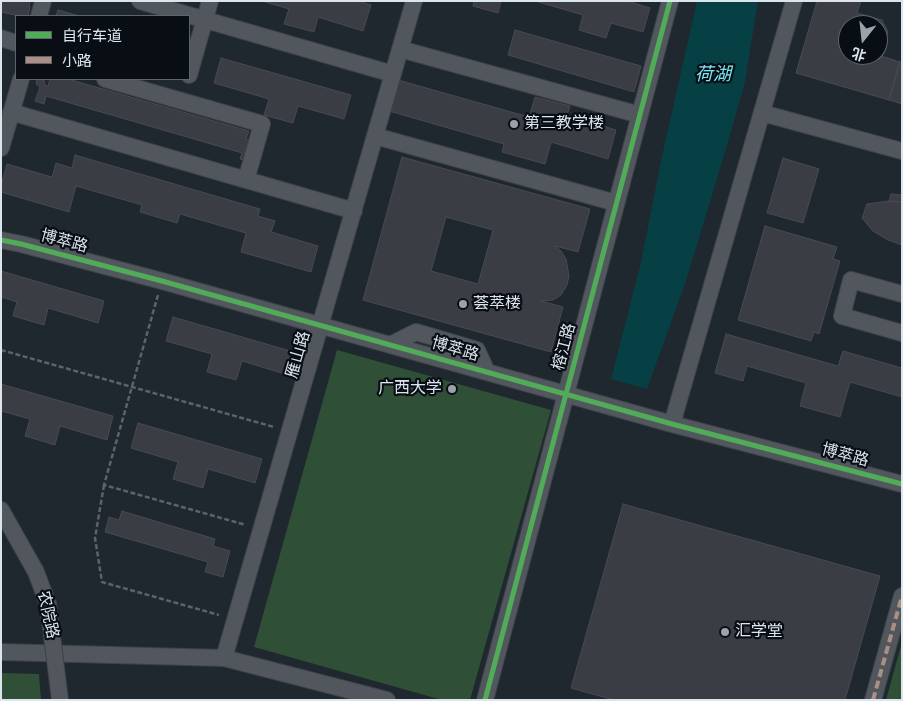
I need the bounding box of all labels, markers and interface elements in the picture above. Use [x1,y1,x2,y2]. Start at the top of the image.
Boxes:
legend [15,15,190,80]
north arrow [838,15,888,65]
text: 自行车道 [62,26,122,46]
text: 北 [850,43,868,65]
text: 小路 [62,51,92,71]
water label: 荷湖 [695,65,731,87]
place label: 第三教学楼 [524,114,604,134]
marker: 第三教学楼 [508,118,520,130]
street label: 博萃路 [38,227,90,257]
place label: 荟萃楼 [473,294,521,314]
marker: 荟萃楼 [457,298,469,310]
street label: 榕江路 [550,321,580,373]
street label: 雁山路 [283,329,315,381]
street label: 博萃路 [429,334,481,366]
place label: 广西大学 [378,379,442,399]
marker: 广西大学 [446,383,458,395]
street label: 博萃路 [819,441,871,471]
street label: 农院路 [33,590,61,640]
place label: 汇学堂 [735,622,783,642]
marker: 汇学堂 [719,626,731,638]

